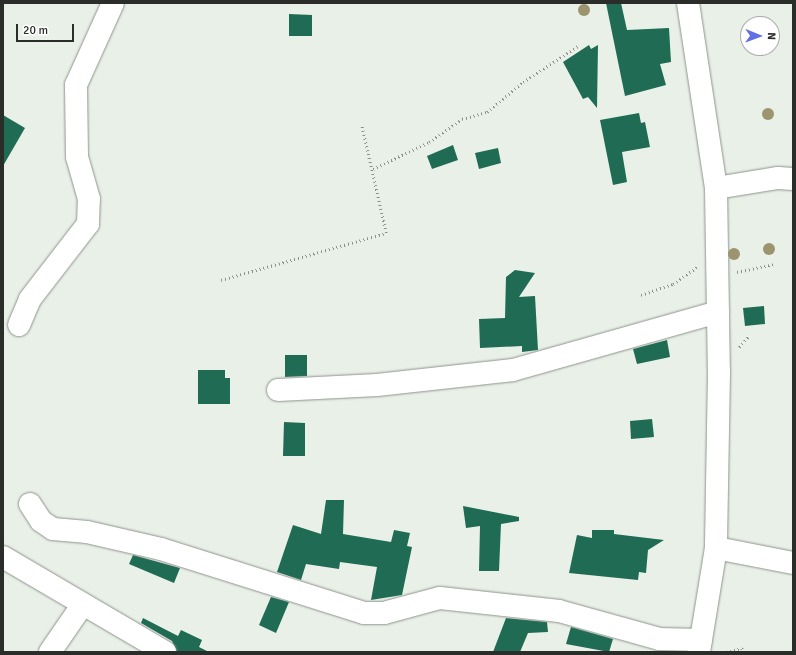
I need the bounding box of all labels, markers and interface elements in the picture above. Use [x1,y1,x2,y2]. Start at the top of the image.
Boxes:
scale bar [18,16,76,42]
north arrow [740,16,780,56]
text: 20 m [23,23,48,38]
text: N [765,32,778,40]

